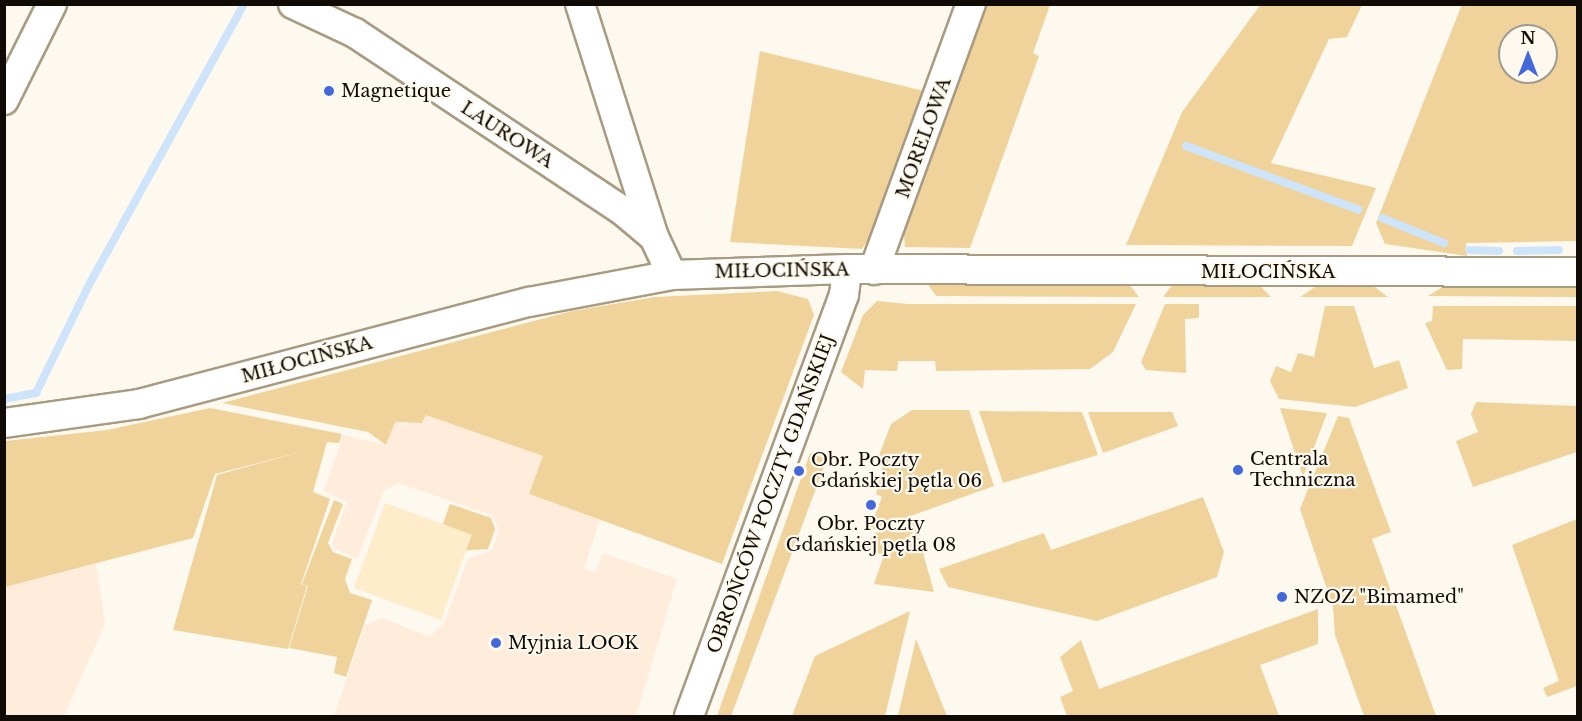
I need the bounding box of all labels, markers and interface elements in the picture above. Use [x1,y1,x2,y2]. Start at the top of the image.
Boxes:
north arrow [1498,24,1558,84]
text: N [1520,28,1536,48]
street label: MORELOWA [892,75,956,201]
place label: Magnetique [341,80,451,102]
marker: Magnetique [322,84,336,98]
street label: LAUROWA [457,97,557,173]
street label: MIŁOCIŃSKA [714,259,850,283]
street label: MIŁOCIŃSKA [1201,261,1335,283]
street label: OBROŃCÓW POCZTY GDAŃSKIEJ [703,331,839,657]
street label: MIŁOCIŃSKA [239,332,375,388]
place label: Centrala Techniczna [1250,449,1355,492]
place label: Obr. Poczty Gdańskiej pętla 06 [811,450,982,492]
marker: Centrala Techniczna [1231,463,1245,477]
marker: Obr. Poczty Gdańskiej pętla 06 [792,464,806,478]
marker: Obr. Poczty Gdańskiej pętla 08 [864,498,878,512]
place label: Obr. Poczty Gdańskiej pętla 08 [786,514,956,556]
place label: NZOZ "Bimamed" [1294,586,1464,608]
marker: NZOZ "Bimamed" [1275,590,1289,604]
place label: Myjnia LOOK [508,632,639,654]
marker: Myjnia LOOK [489,636,503,650]

